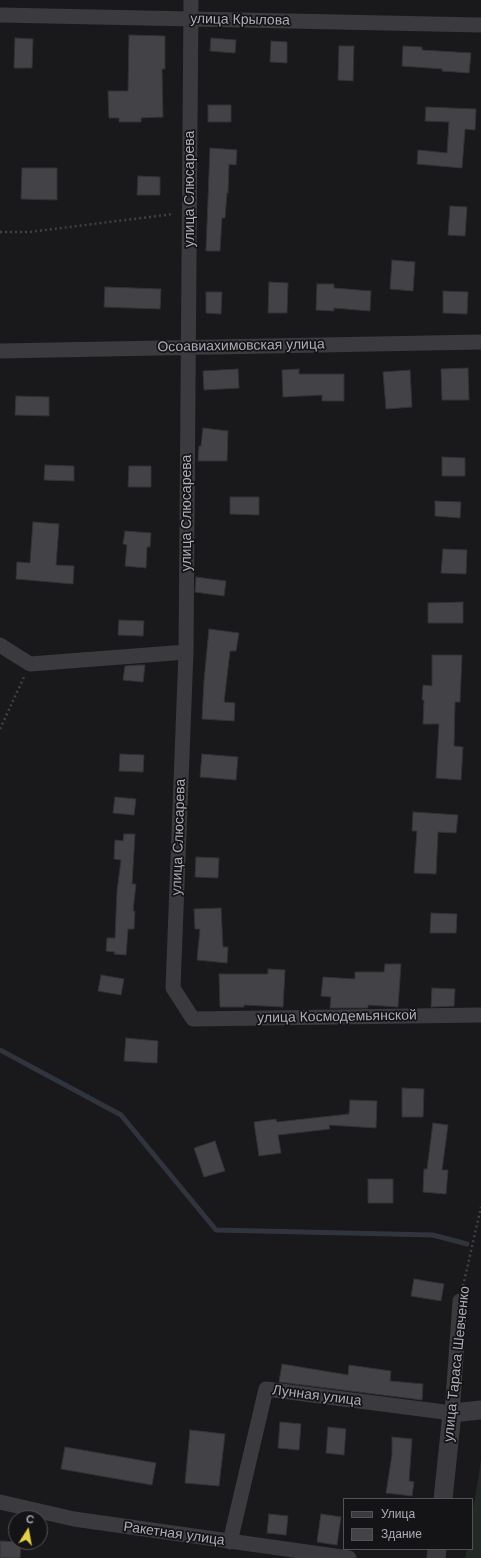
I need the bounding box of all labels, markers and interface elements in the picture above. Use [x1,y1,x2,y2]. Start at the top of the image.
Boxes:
street label: улица Крылова [190,11,290,29]
street label: улица Слюсарева [182,131,198,247]
street label: Осоавиахимовская улица [157,336,325,356]
street label: улица Слюсарева [179,455,195,571]
street label: улица Слюсарева [169,778,189,896]
street label: улица Космодемьянской [257,1007,417,1027]
street label: улица Тараса Шевченко [440,1285,474,1443]
street label: Лунная улица [272,1382,362,1410]
legend [343,1498,473,1550]
text: Улица [381,1507,415,1521]
north arrow [8,1510,48,1550]
text: С [25,1513,35,1526]
street label: Ракетная улица [122,1519,226,1549]
text: Здание [381,1527,422,1541]

